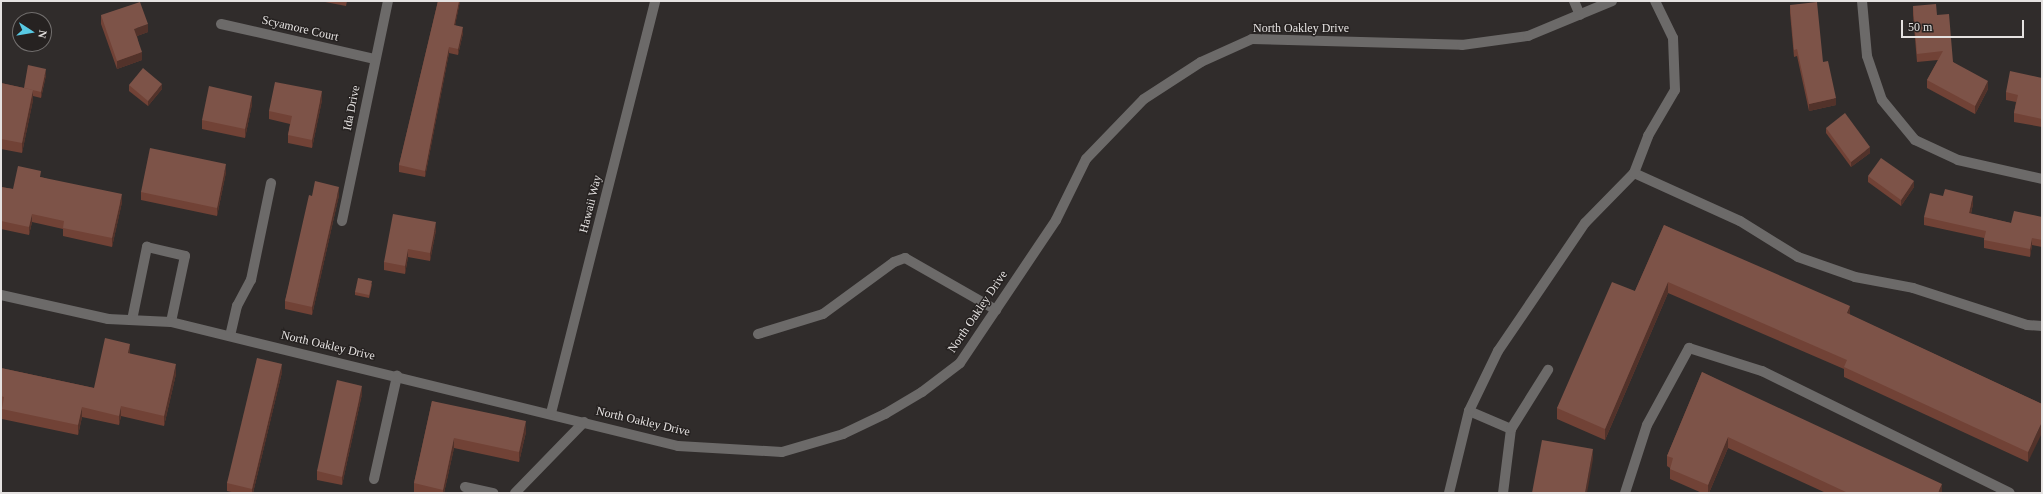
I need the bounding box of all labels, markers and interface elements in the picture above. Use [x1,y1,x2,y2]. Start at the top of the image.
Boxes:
north arrow [12,12,52,52]
scale bar [1903,12,2026,38]
street label: Scyamore Court [260,13,340,45]
text: 50 m [1908,20,1932,34]
street label: North Oakley Drive [1253,22,1349,36]
text: N [36,29,49,39]
street label: Ida Drive [341,84,363,132]
street label: Hawaii Way [577,173,605,235]
street label: North Oakley Drive [945,268,1011,356]
street label: North Oakley Drive [280,328,376,364]
street label: North Oakley Drive [595,404,691,440]

